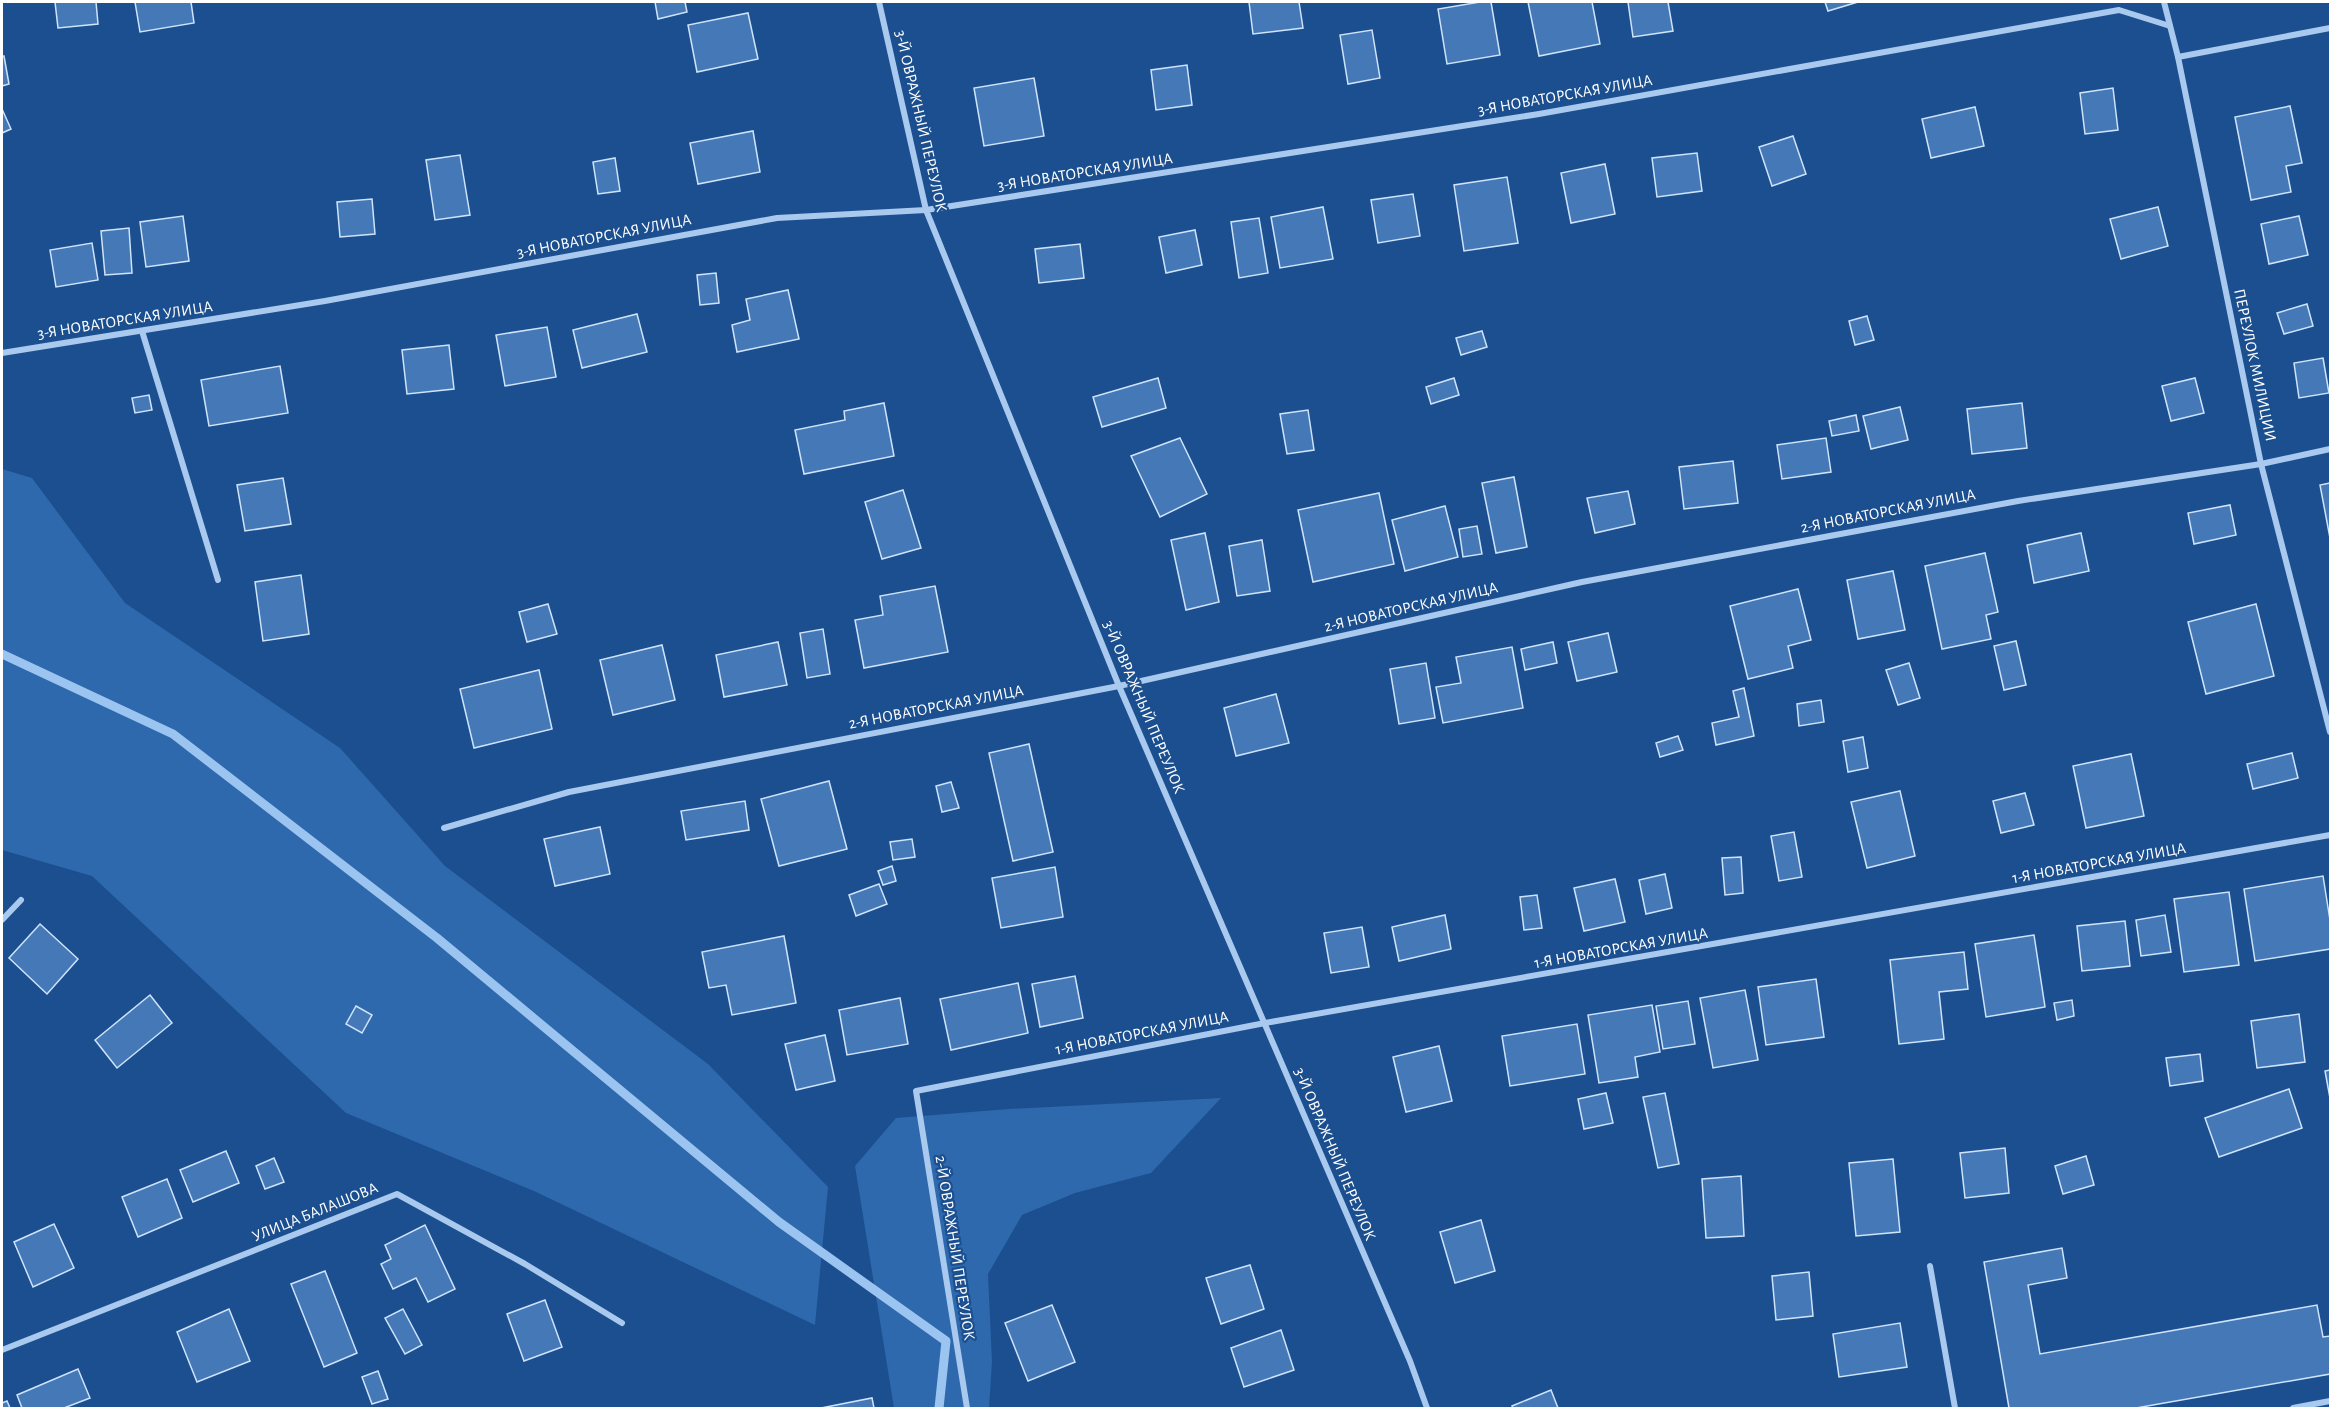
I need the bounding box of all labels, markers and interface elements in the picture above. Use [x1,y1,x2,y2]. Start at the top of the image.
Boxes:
street label: 3-Й ОВРАЖНЫЙ ПЕРЕУЛОК [892,28,951,213]
street label: 3-Я НОВАТОРСКАЯ УЛИЦА [1476,72,1654,118]
street label: 3-Я НОВАТОРСКАЯ УЛИЦА [996,150,1174,194]
street label: 3-Я НОВАТОРСКАЯ УЛИЦА [516,211,693,261]
street label: ПЕРЕУЛОК МИЛИЦИИ [2231,287,2279,443]
street label: 3-Я НОВАТОРСКАЯ УЛИЦА [36,298,214,342]
street label: 2-Я НОВАТОРСКАЯ УЛИЦА [1799,486,1977,536]
street label: 2-Я НОВАТОРСКАЯ УЛИЦА [1323,579,1500,635]
street label: 3-Й ОВРАЖНЫЙ ПЕРЕУЛОК [1100,618,1189,796]
street label: 2-Я НОВАТОРСКАЯ УЛИЦА [847,682,1025,732]
street label: 1-Я НОВАТОРСКАЯ УЛИЦА [2011,840,2188,886]
street label: 1-Я НОВАТОРСКАЯ УЛИЦА [1533,925,1710,971]
street label: 1-Я НОВАТОРСКАЯ УЛИЦА [1054,1008,1230,1058]
street label: 3-Й ОВРАЖНЫЙ ПЕРЕУЛОК [1291,1065,1380,1243]
street label: 2-Й ОВРАЖНЫЙ ПЕРЕУЛОК [932,1154,978,1341]
street label: УЛИЦА БАЛАШОВА [250,1179,381,1244]

